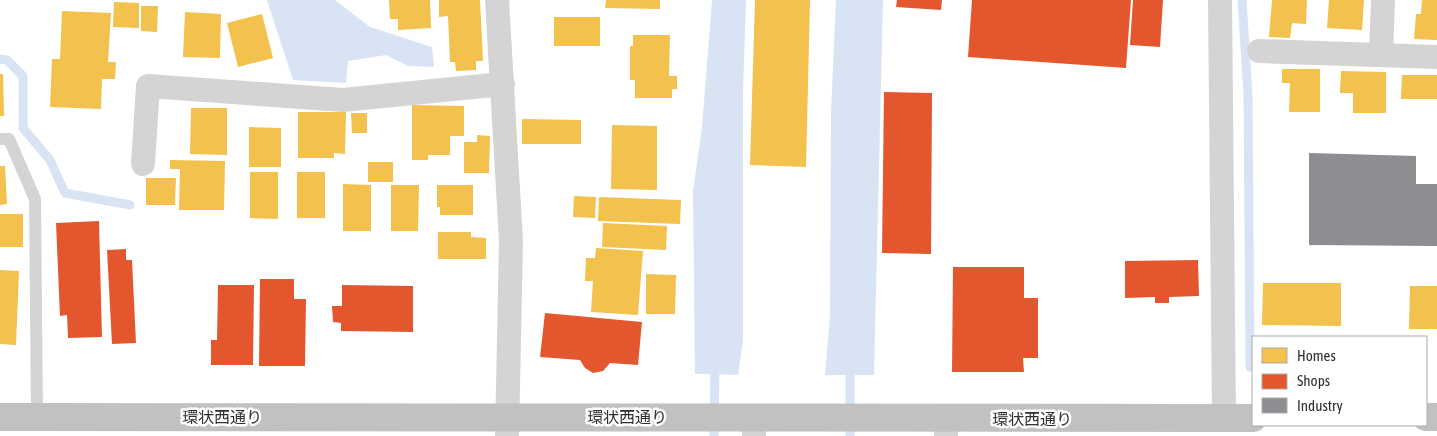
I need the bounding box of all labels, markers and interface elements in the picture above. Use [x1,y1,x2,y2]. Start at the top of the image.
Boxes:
legend [1252,336,1427,426]
text: Homes [1297,347,1336,364]
text: Shops [1297,372,1330,389]
text: Industry [1297,397,1343,414]
street label: 環状西通り [182,408,262,426]
street label: 環状西通り [587,408,667,426]
street label: 環状西通り [992,410,1072,428]

